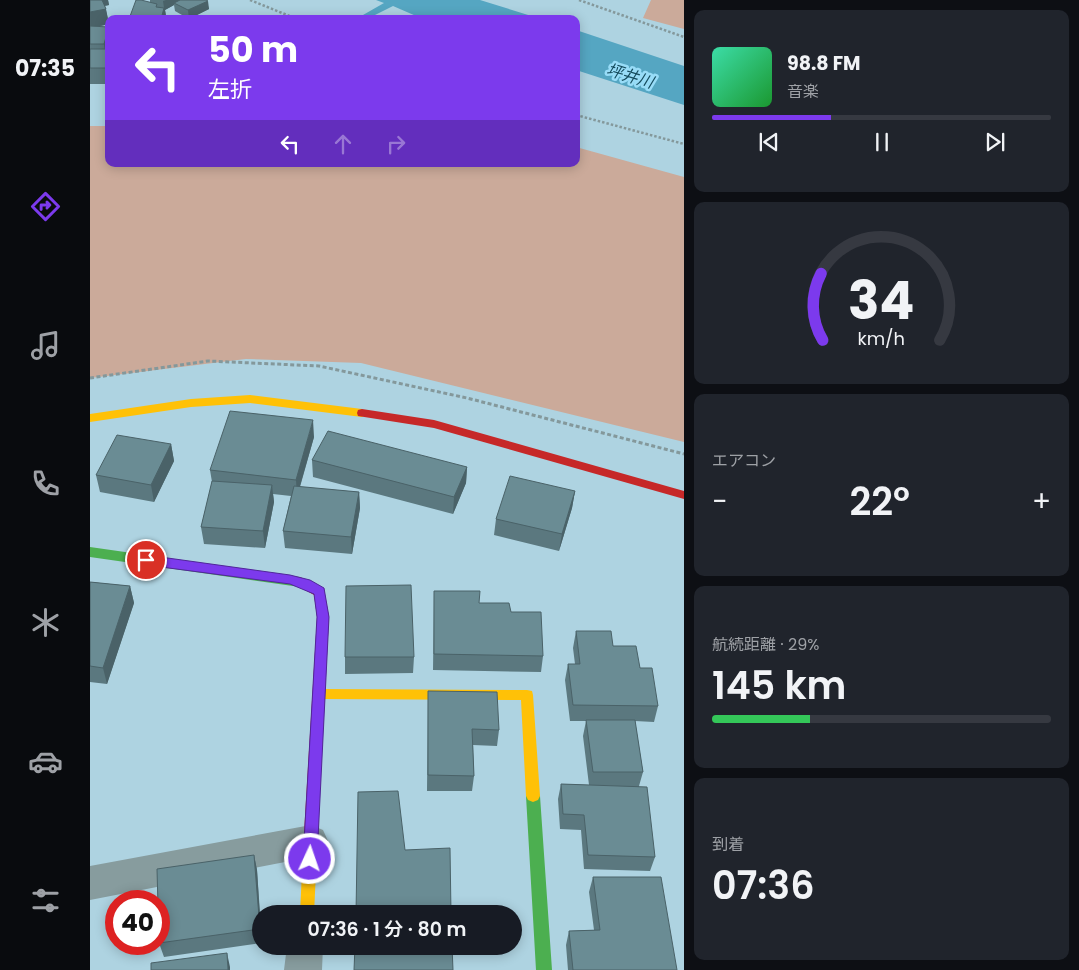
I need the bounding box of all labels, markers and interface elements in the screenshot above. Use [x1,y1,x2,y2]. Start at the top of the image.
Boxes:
text: 50 m [208,25,298,74]
icon: left [125,35,190,100]
text: 98.8 FM [787,50,861,77]
text: 07:35 [15,53,75,84]
water label: 坪井川 [604,58,658,95]
text: 左折 [208,74,252,105]
text: 音楽 [787,80,819,103]
icon: previous [755,128,783,156]
icon: pause [868,128,896,156]
icon: next [981,128,1009,156]
icon: left [276,130,304,158]
icon: ahead [329,130,357,158]
icon: right [382,130,410,158]
icon: directions [28,189,63,224]
text: 34 [848,264,915,337]
text: km/h [858,326,905,351]
icon: music [28,328,63,363]
text: エアコン [712,449,776,472]
icon: phone [28,466,63,501]
text: 22° [849,475,910,528]
text: − [712,482,727,521]
text: + [1032,482,1051,521]
pin [125,539,167,581]
icon: arrive [132,546,160,574]
icon: climate [28,605,63,640]
text: 航続距離 · 29% [712,633,819,656]
text: 145 km [712,659,846,712]
icon: car [28,744,63,779]
position arrow [283,832,335,884]
text: 到着 [712,833,744,856]
text: 07:36 [712,859,814,912]
icon: filters [28,883,63,918]
speed limit sign: 40 [105,890,170,955]
text: 07:36 · 1 分 · 80 m [308,916,466,943]

